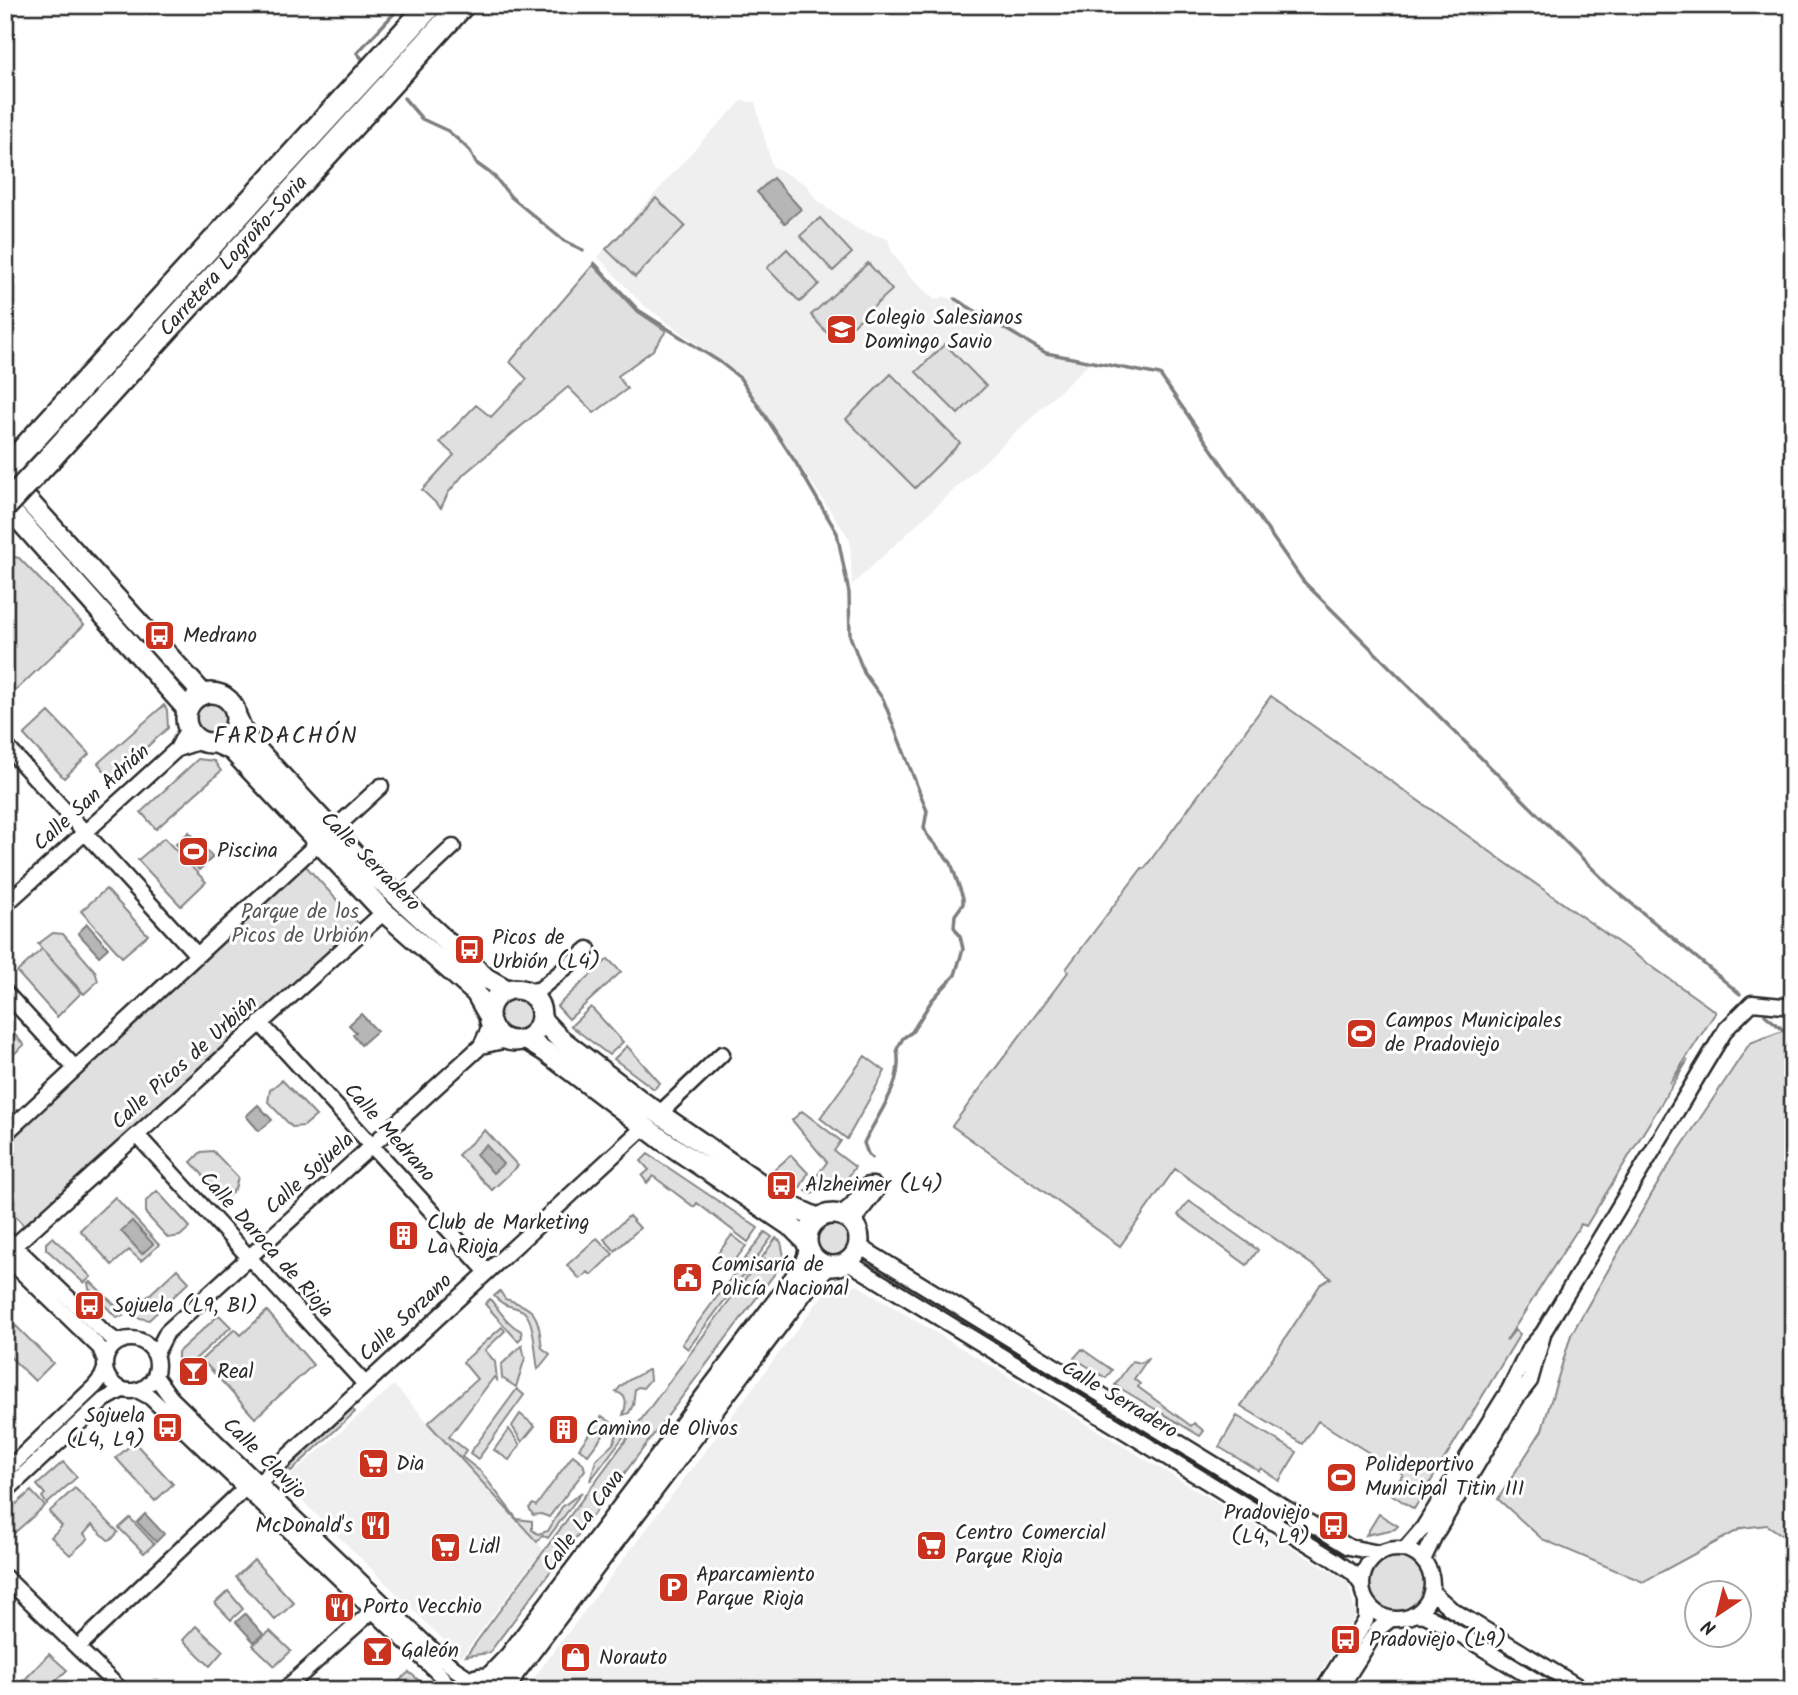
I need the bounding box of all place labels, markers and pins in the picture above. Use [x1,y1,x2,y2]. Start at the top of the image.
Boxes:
place label: Colegio Salesianos Domingo Savio [864,302,1023,359]
school or university icon: Colegio Salesianos Domingo Savio [824,313,858,347]
bus stop icon: Medrano [143,619,177,653]
place label: Medrano [183,620,257,653]
sports icon: Piscina [177,834,211,868]
place label: Piscina [217,835,278,868]
place label: Picos de Urbión (L4) [492,922,600,979]
bus stop icon: Picos de Urbión (L4) [452,933,486,967]
place label: Campos Municipales de Pradoviejo [1385,1005,1562,1062]
sports icon: Campos Municipales de Pradoviejo [1345,1016,1379,1050]
bus stop icon: Alzheimer (L4) [765,1168,799,1202]
place label: Alzheimer (L4) [805,1169,943,1202]
place label: Club de Marketing La Rioja [427,1207,590,1264]
building icon: Club de Marketing La Rioja [387,1218,421,1252]
place label: Comisaría de Policía Nacional [711,1249,849,1306]
public building icon: Comisaría de Policía Nacional [671,1260,705,1294]
bus stop icon: Sojuela (L9, B1) [73,1289,107,1323]
place label: Sojuela (L9, B1) [113,1290,258,1323]
bar icon: Real [177,1355,211,1389]
place label: Real [217,1356,254,1389]
place label: Sojuela (L4, L9) [66,1400,145,1457]
bus stop icon: Sojuela (L4, L9) [151,1411,185,1445]
building icon: Camino de Olivos [546,1412,580,1446]
place label: Camino de Olivos [586,1413,738,1446]
supermarket icon: Dia [356,1447,390,1481]
place label: Dia [396,1448,424,1481]
place label: Polideportivo Municipal Titin III [1365,1449,1524,1506]
sports icon: Polideportivo Municipal Titin III [1325,1460,1359,1494]
place label: Pradoviejo (L4, L9) [1224,1497,1310,1554]
bus stop icon: Pradoviejo (L4, L9) [1316,1508,1350,1542]
restaurant icon: McDonald's [359,1509,393,1543]
place label: McDonald's [255,1510,353,1543]
place label: Centro Comercial Parque Rioja [955,1517,1106,1574]
supermarket icon: Centro Comercial Parque Rioja [915,1528,949,1562]
supermarket icon: Lidl [428,1530,462,1564]
place label: Lidl [468,1531,500,1564]
place label: Aparcamiento Parque Rioja [696,1559,815,1616]
parking icon: Aparcamiento Parque Rioja [656,1570,690,1604]
restaurant icon: Porto Vecchio [323,1590,357,1624]
place label: Porto Vecchio [363,1591,482,1624]
bus stop icon: Pradoviejo (L9) [1329,1623,1363,1657]
place label: Pradoviejo (L9) [1369,1624,1506,1657]
bar icon: Galeón [361,1634,395,1668]
place label: Galeón [401,1635,459,1668]
shop icon: Norauto [559,1641,593,1675]
place label: Norauto [599,1642,667,1675]

